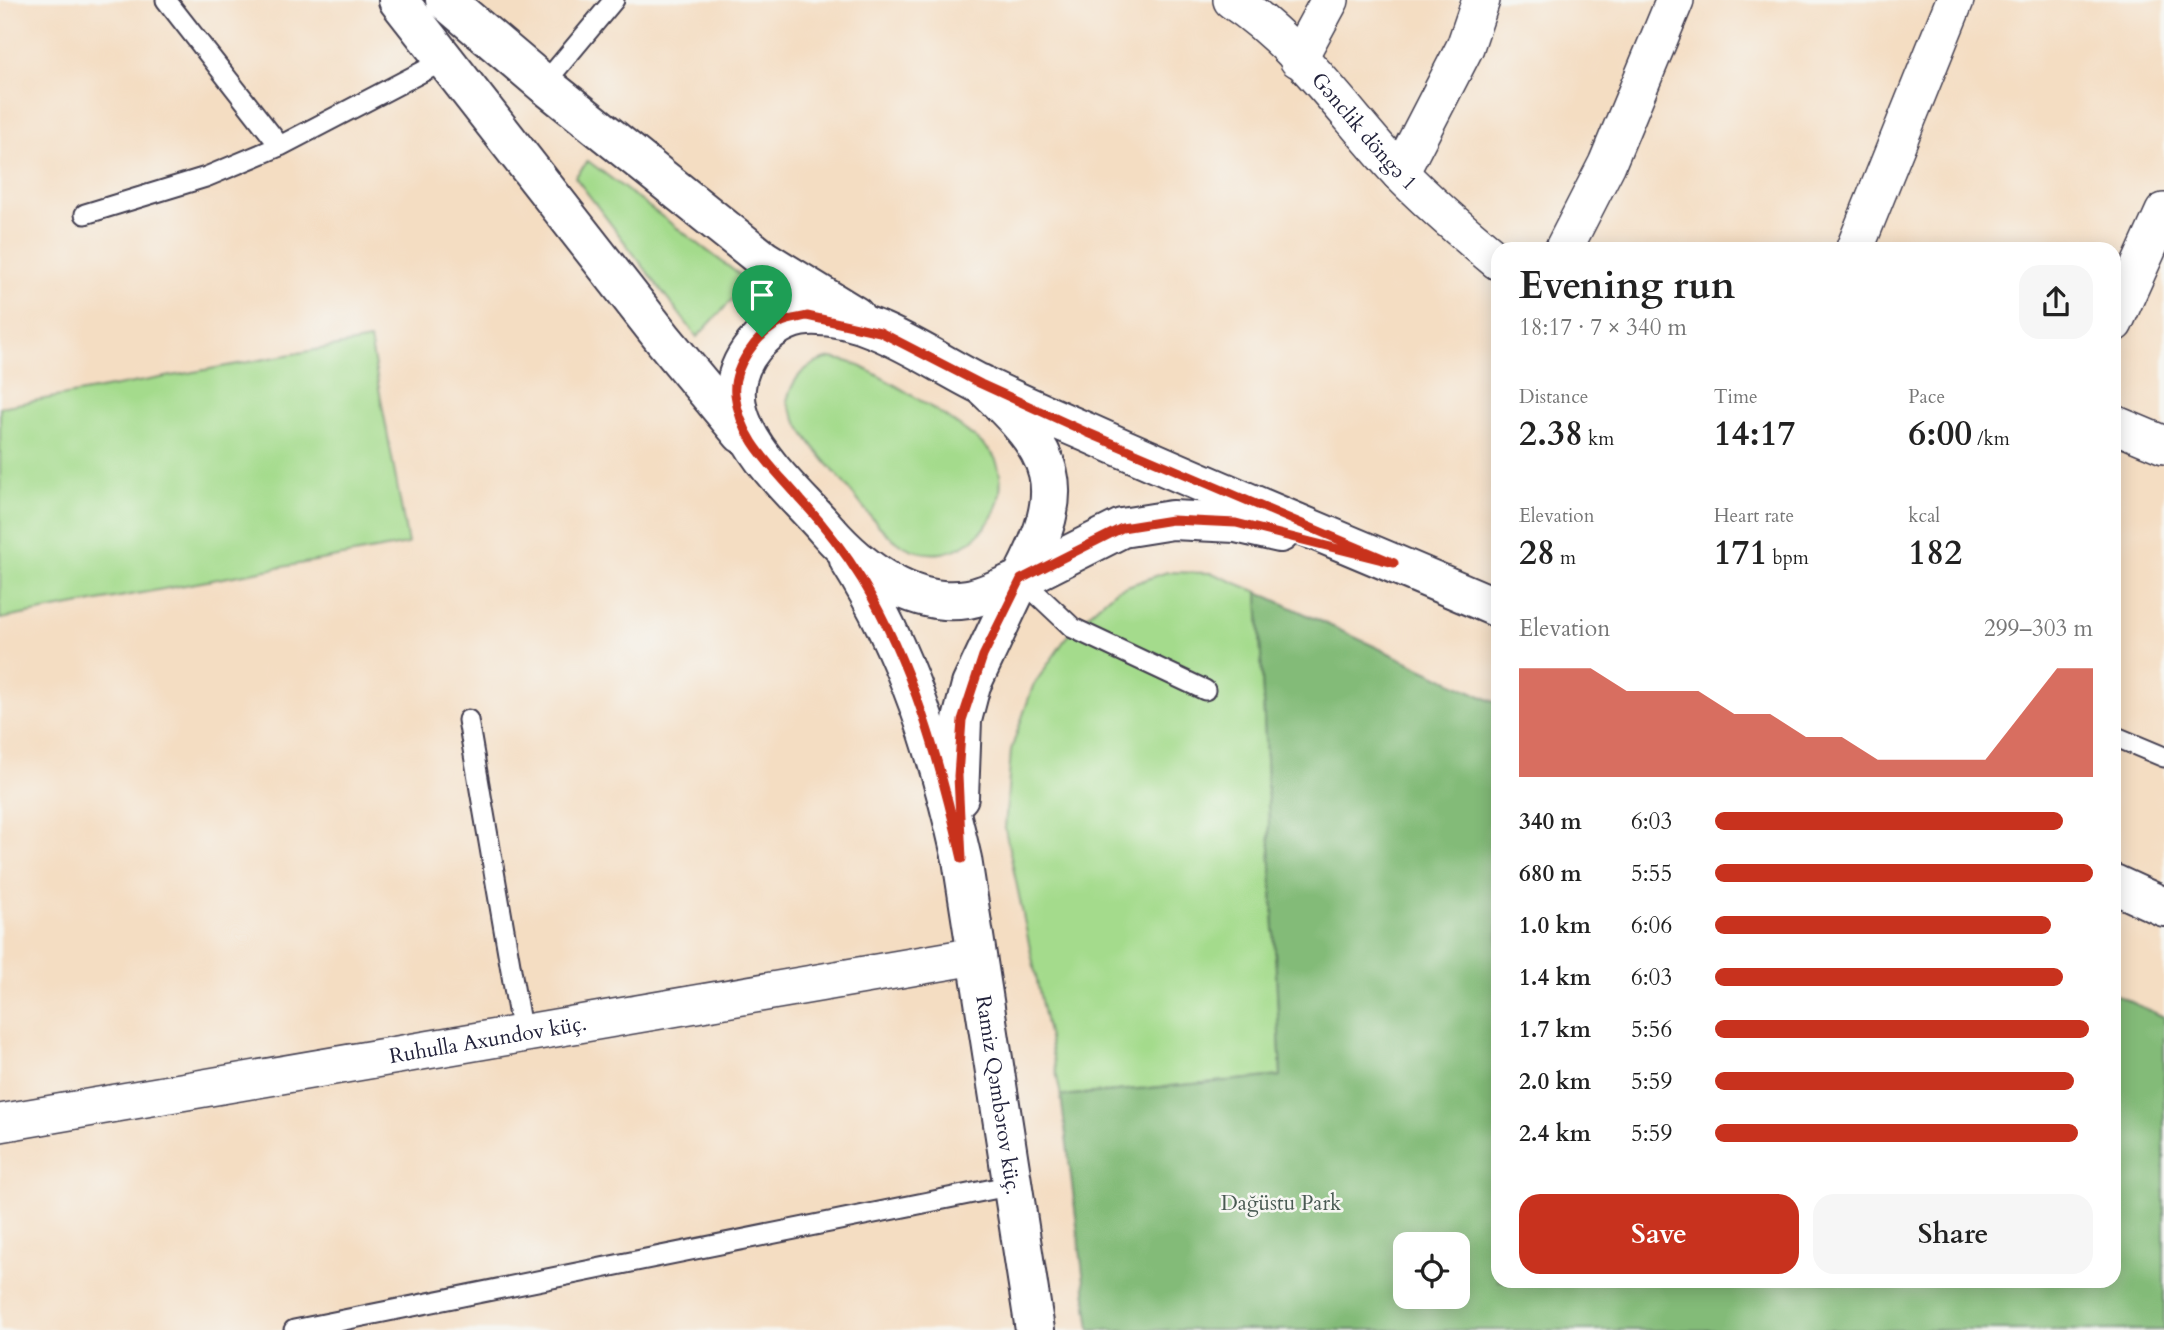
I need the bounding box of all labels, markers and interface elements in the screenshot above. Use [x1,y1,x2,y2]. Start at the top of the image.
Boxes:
street label: Gənclik döngə 1 [1304,66,1423,197]
text: Evening run [1519,260,1735,312]
pin [732,265,792,337]
button: share [2019,265,2093,339]
icon: arrive [743,276,781,314]
text: 18:17 · 7 × 340 m [1519,312,1687,343]
text: Distance [1519,384,1588,410]
text: Time [1714,384,1758,410]
text: Pace [1908,384,1945,410]
text: 2.38 [1519,410,1583,458]
text: 14:17 [1714,410,1796,458]
text: 6:00 [1908,410,1972,458]
text: km [1583,426,1614,452]
text: /km [1972,426,2010,452]
text: Elevation [1519,503,1594,529]
text: Heart rate [1714,503,1794,529]
text: kcal [1908,503,1940,529]
text: 28 [1519,529,1555,577]
text: 171 [1714,529,1767,577]
text: 182 [1908,529,1962,577]
text: m [1555,545,1576,571]
text: bpm [1767,545,1809,571]
text: Elevation [1519,613,1610,644]
text: 299–303 m [1984,613,2093,644]
text: 340 m [1519,806,1582,837]
text: 6:03 [1631,806,1672,837]
text: 680 m [1519,858,1582,889]
text: 5:55 [1631,858,1672,889]
text: 1.0 km [1519,910,1591,941]
text: 6:06 [1631,910,1672,941]
text: 1.4 km [1519,962,1591,993]
text: 6:03 [1631,962,1672,993]
street label: Ramiz Qəmbərov küç. [968,993,1028,1197]
street label: Ruhulla Axundov küç. [387,1009,589,1071]
text: 1.7 km [1519,1014,1591,1045]
text: 5:56 [1631,1014,1672,1045]
text: 2.0 km [1519,1066,1591,1097]
text: 5:59 [1631,1066,1672,1097]
text: 2.4 km [1519,1118,1591,1149]
text: 5:59 [1631,1118,1672,1149]
park label: Dağüstu Park [1221,1189,1342,1218]
button: Save [1519,1194,1799,1274]
button: Share [1813,1194,2093,1274]
map controls [1393,1232,1470,1309]
button: locate [1393,1232,1470,1309]

